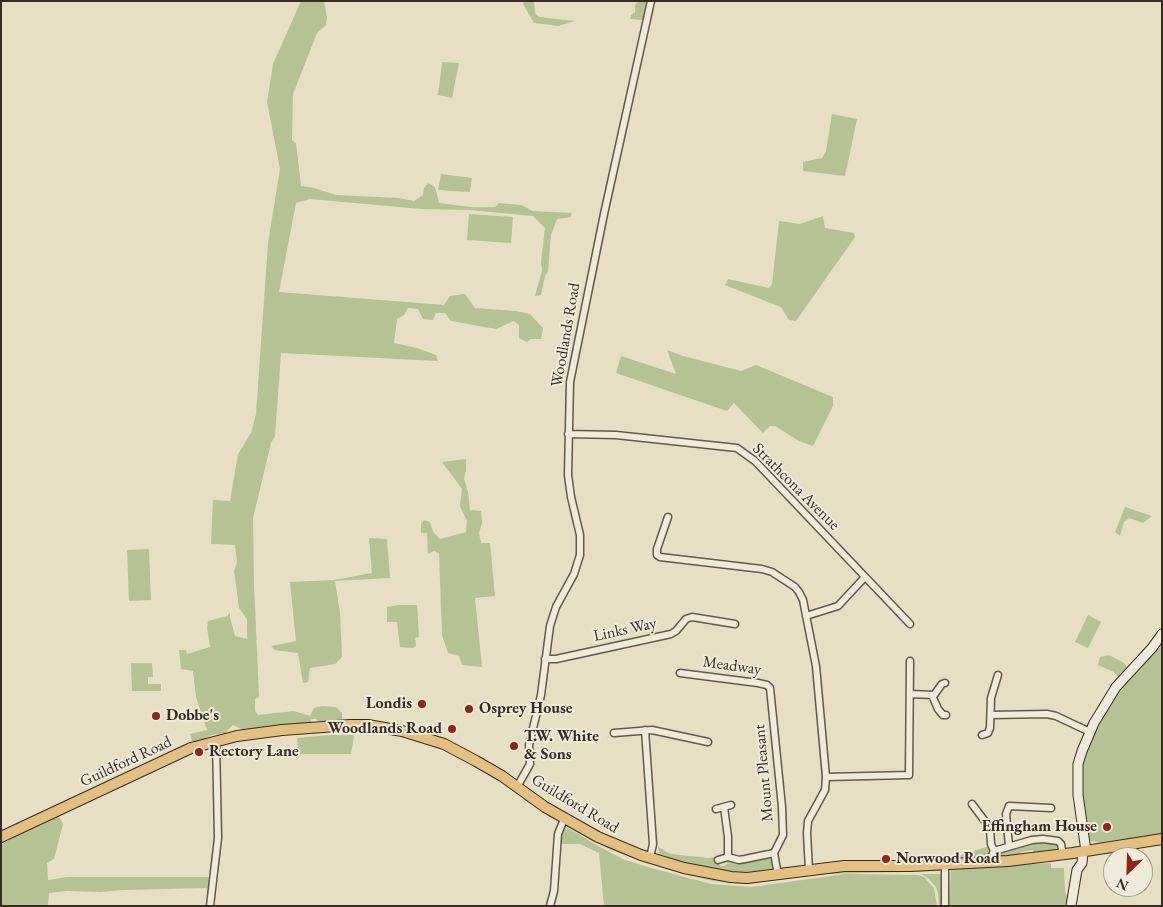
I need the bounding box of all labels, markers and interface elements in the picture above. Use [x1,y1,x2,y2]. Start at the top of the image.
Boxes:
street label: Woodlands Road [547,281,585,389]
street label: Strathcona Avenue [748,439,844,535]
street label: Links Way [592,614,658,646]
street label: Meadway [702,652,762,680]
place label: Londis [366,694,412,714]
marker: Londis [416,698,428,710]
place label: Osprey House [479,699,572,719]
marker: Osprey House [463,703,475,715]
place label: Dobbe's [166,706,219,726]
marker: Dobbe's [150,710,162,722]
place label: Woodlands Road [328,719,442,739]
marker: Woodlands Road [446,723,458,735]
street label: Mount Pleasant [750,724,778,822]
place label: T.W. White & Sons [524,727,599,765]
street label: Guildford Road [77,732,175,792]
marker: T.W. White & Sons [508,740,520,752]
place label: Rectory Lane [209,742,299,762]
marker: Rectory Lane [193,746,205,758]
street label: Guildford Road [528,770,622,838]
place label: Effingham House [982,817,1097,837]
marker: Effingham House [1101,821,1113,833]
north arrow [1103,847,1153,897]
place label: Norwood Road [896,849,1000,869]
marker: Norwood Road [880,853,892,865]
text: N [1113,874,1131,895]

